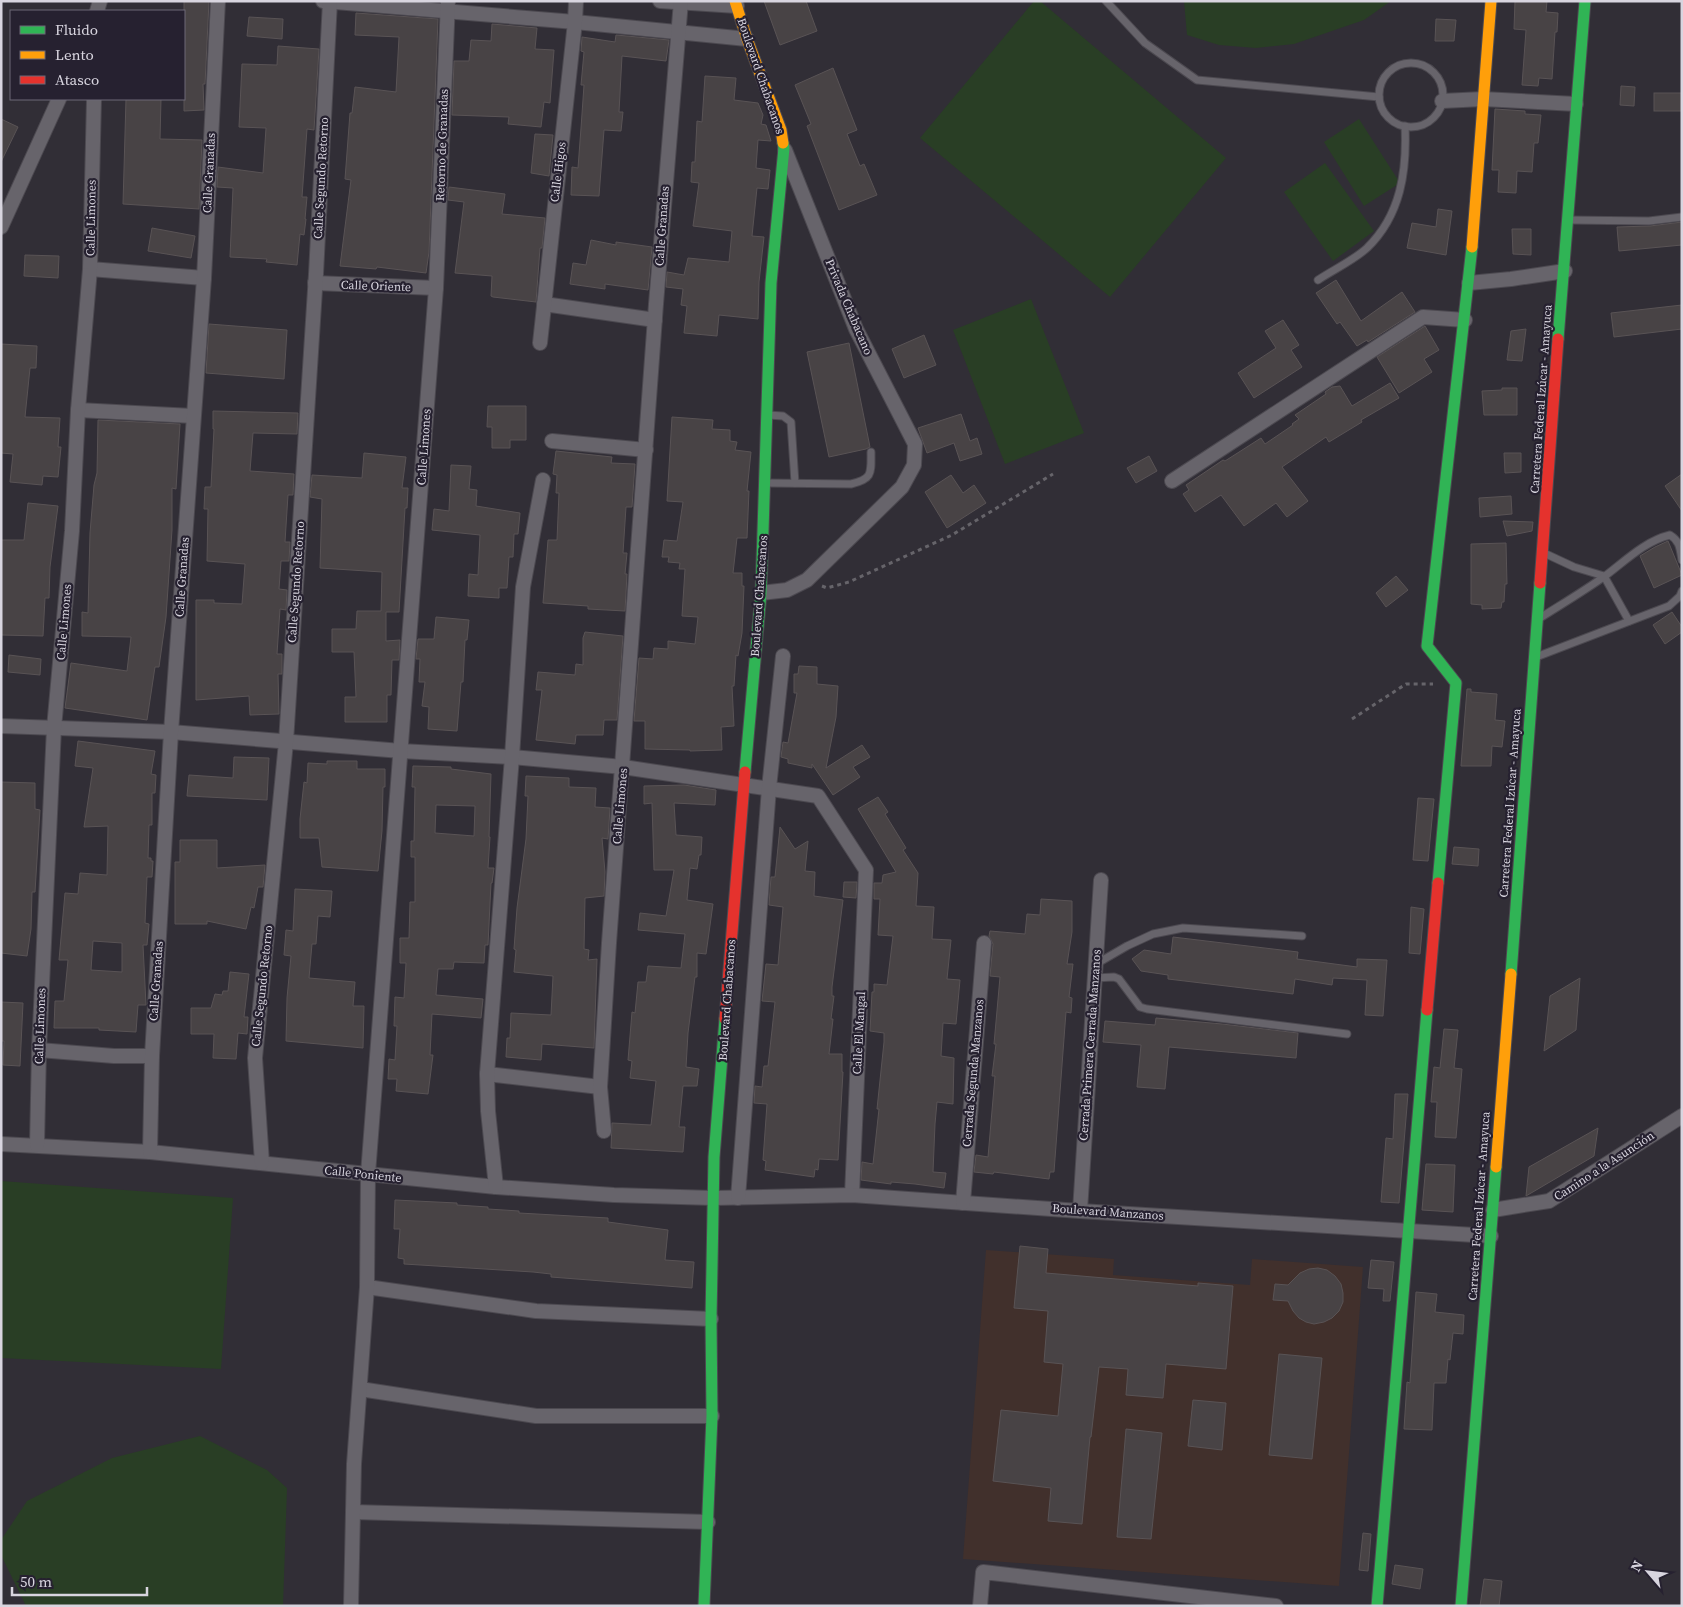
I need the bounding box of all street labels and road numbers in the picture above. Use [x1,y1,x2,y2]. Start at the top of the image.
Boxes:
street label: Boulevard Chabacanos [734,16,788,136]
street label: Retorno de Granadas [432,89,452,201]
street label: Calle Segundo Retorno [310,116,332,239]
street label: Calle Granadas [199,132,219,214]
street label: Calle Higos [546,141,570,203]
street label: Calle Limones [82,180,100,256]
street label: Calle Granadas [651,185,673,267]
street label: Privada Chabacano [822,257,877,358]
street label: Calle Oriente [341,277,411,295]
street label: Carretera Federal Izúcar - Amayuca [1526,303,1556,494]
street label: Calle Limones [413,408,435,486]
street label: Calle Segundo Retorno [284,520,308,643]
street label: Boulevard Chabacanos [747,535,771,657]
street label: Calle Granadas [171,536,193,618]
street label: Calle Limones [53,583,75,661]
street label: Carretera Federal Izúcar - Amayuca [1495,707,1525,898]
street label: Calle Limones [609,767,631,845]
street label: Calle Segundo Retorno [248,924,276,1047]
street label: Boulevard Chabacanos [715,939,739,1061]
street label: Calle Granadas [145,940,167,1022]
street label: Cerrada Primera Cerrada Manzanos [1075,949,1105,1141]
street label: Calle Limones [31,988,49,1064]
street label: Calle El Mangal [849,991,869,1075]
street label: Cerrada Segunda Manzanos [959,998,987,1148]
street label: Carretera Federal Izúcar - Amayuca [1464,1110,1494,1301]
street label: Camino a la Asunción [1551,1128,1657,1204]
street label: Calle Poniente [324,1162,402,1186]
street label: Boulevard Manzanos [1052,1200,1164,1224]

